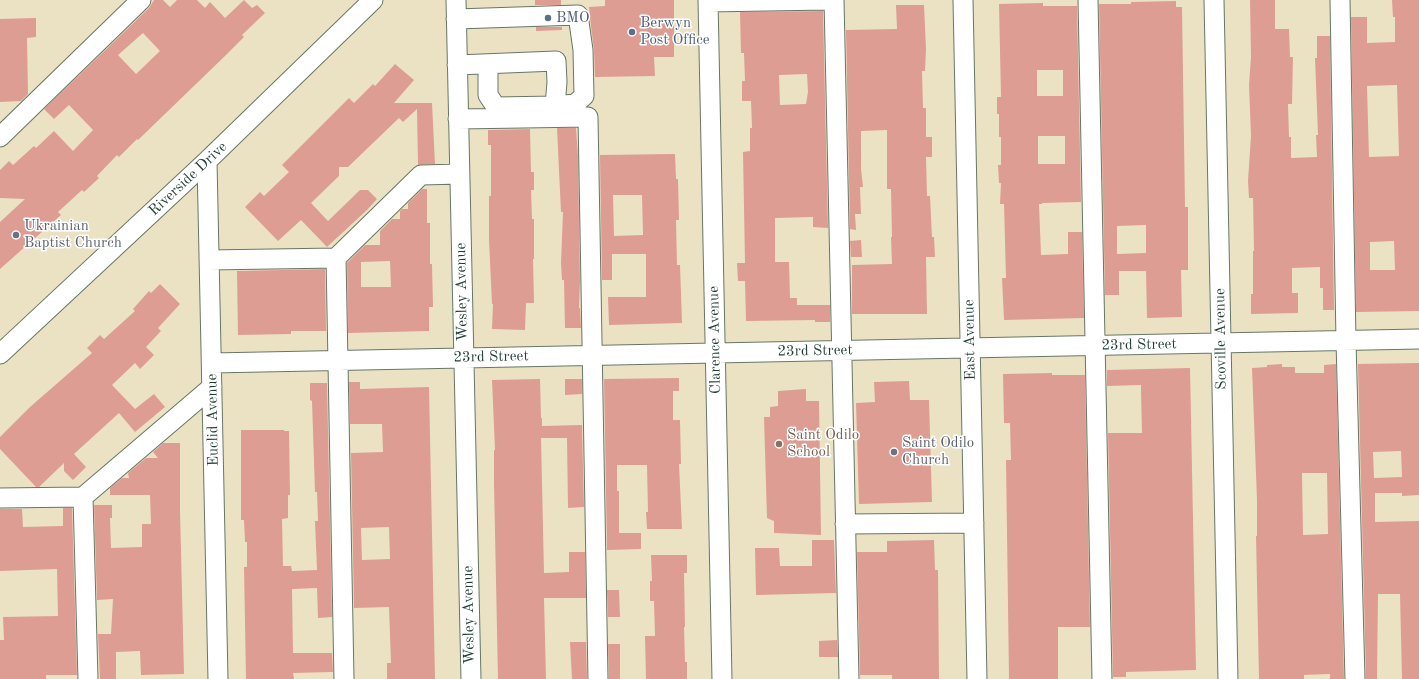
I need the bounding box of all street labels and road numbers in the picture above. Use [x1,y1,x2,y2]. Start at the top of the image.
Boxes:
street label: Riverside Drive [145,138,231,220]
street label: Wesley Avenue [452,242,472,342]
street label: Clarence Avenue [705,286,725,394]
street label: Scoville Avenue [1211,288,1231,390]
street label: East Avenue [960,299,980,381]
street label: 23rd Street [1101,335,1177,355]
street label: 23rd Street [777,341,853,361]
street label: 23rd Street [453,347,529,367]
street label: Euclid Avenue [203,374,223,466]
street label: Wesley Avenue [459,565,479,665]

